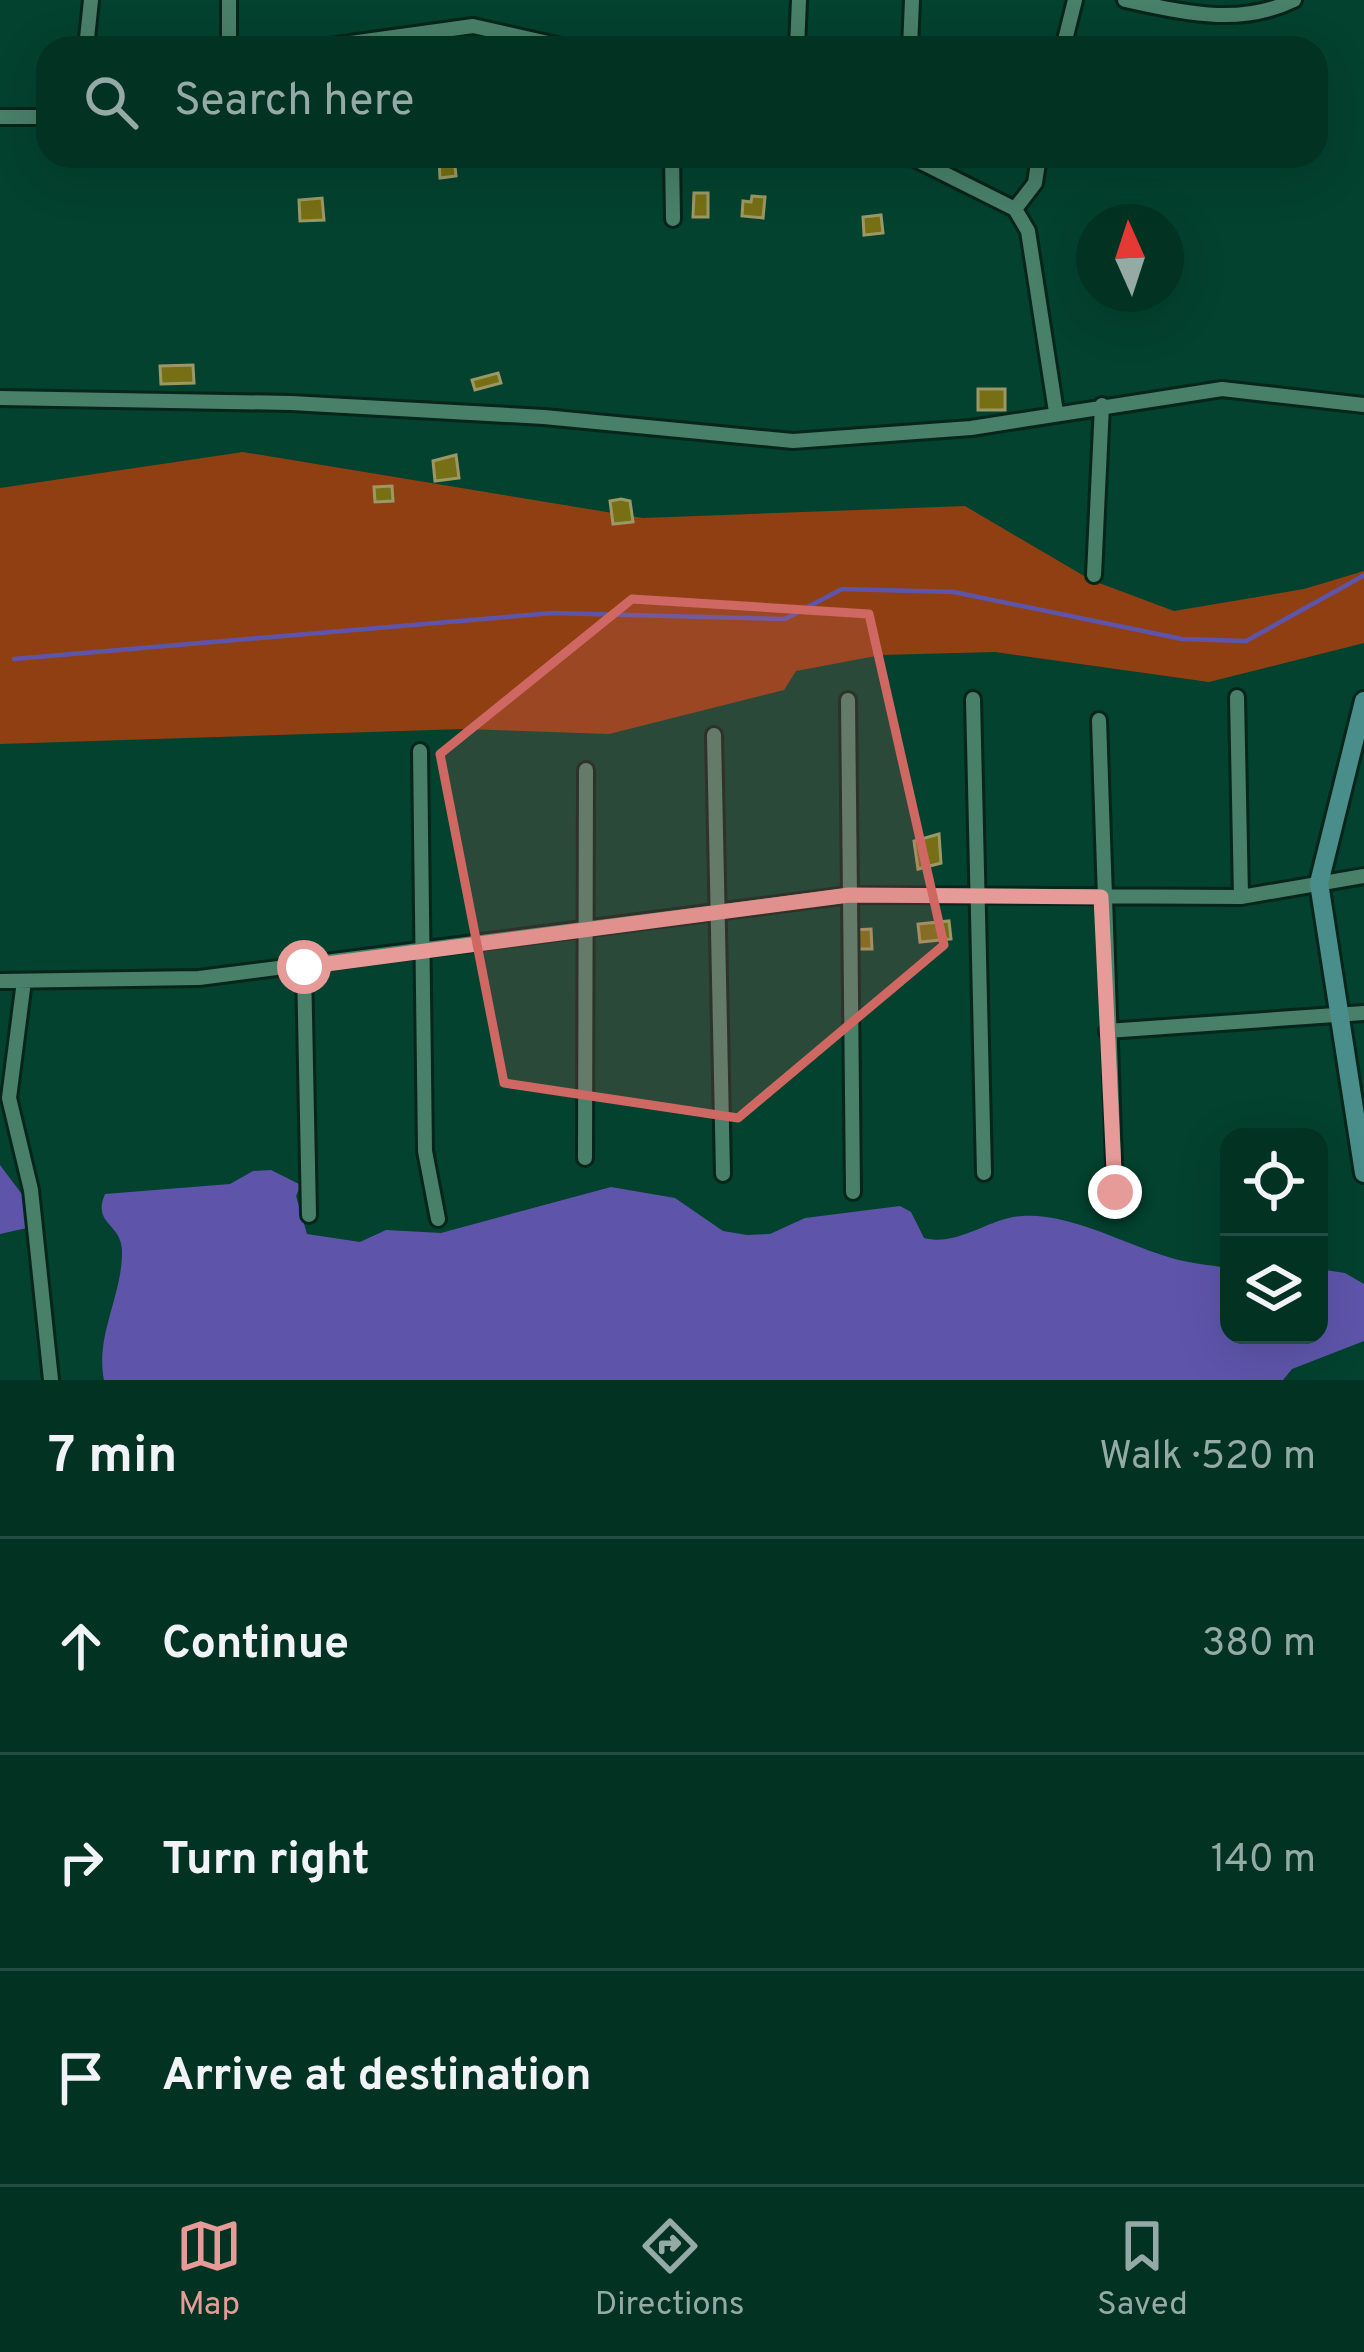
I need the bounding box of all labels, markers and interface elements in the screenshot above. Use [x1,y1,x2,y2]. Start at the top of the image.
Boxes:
search box [36,36,1328,168]
icon: search [78,69,144,135]
text: Search here [174,74,414,131]
north arrow [1076,204,1184,312]
route start [277,940,331,994]
map controls [1220,1128,1328,1344]
button: locate [1220,1128,1328,1236]
route end [1088,1165,1142,1219]
button: layers [1220,1236,1328,1344]
text: 7 min [48,1426,178,1491]
text: Walk · 520 m [1099,1434,1316,1483]
icon: ahead [48,1613,114,1679]
text: Continue [162,1617,349,1674]
text: 380 m [1202,1621,1316,1670]
icon: right [48,1829,114,1895]
text: Turn right [162,1833,370,1890]
text: 140 m [1211,1837,1316,1886]
icon: arrive [48,2045,114,2111]
text: Arrive at destination [162,2049,592,2106]
tab: Map [176,2213,242,2327]
tab: Directions [595,2213,745,2327]
tab: Saved [1097,2213,1188,2327]

